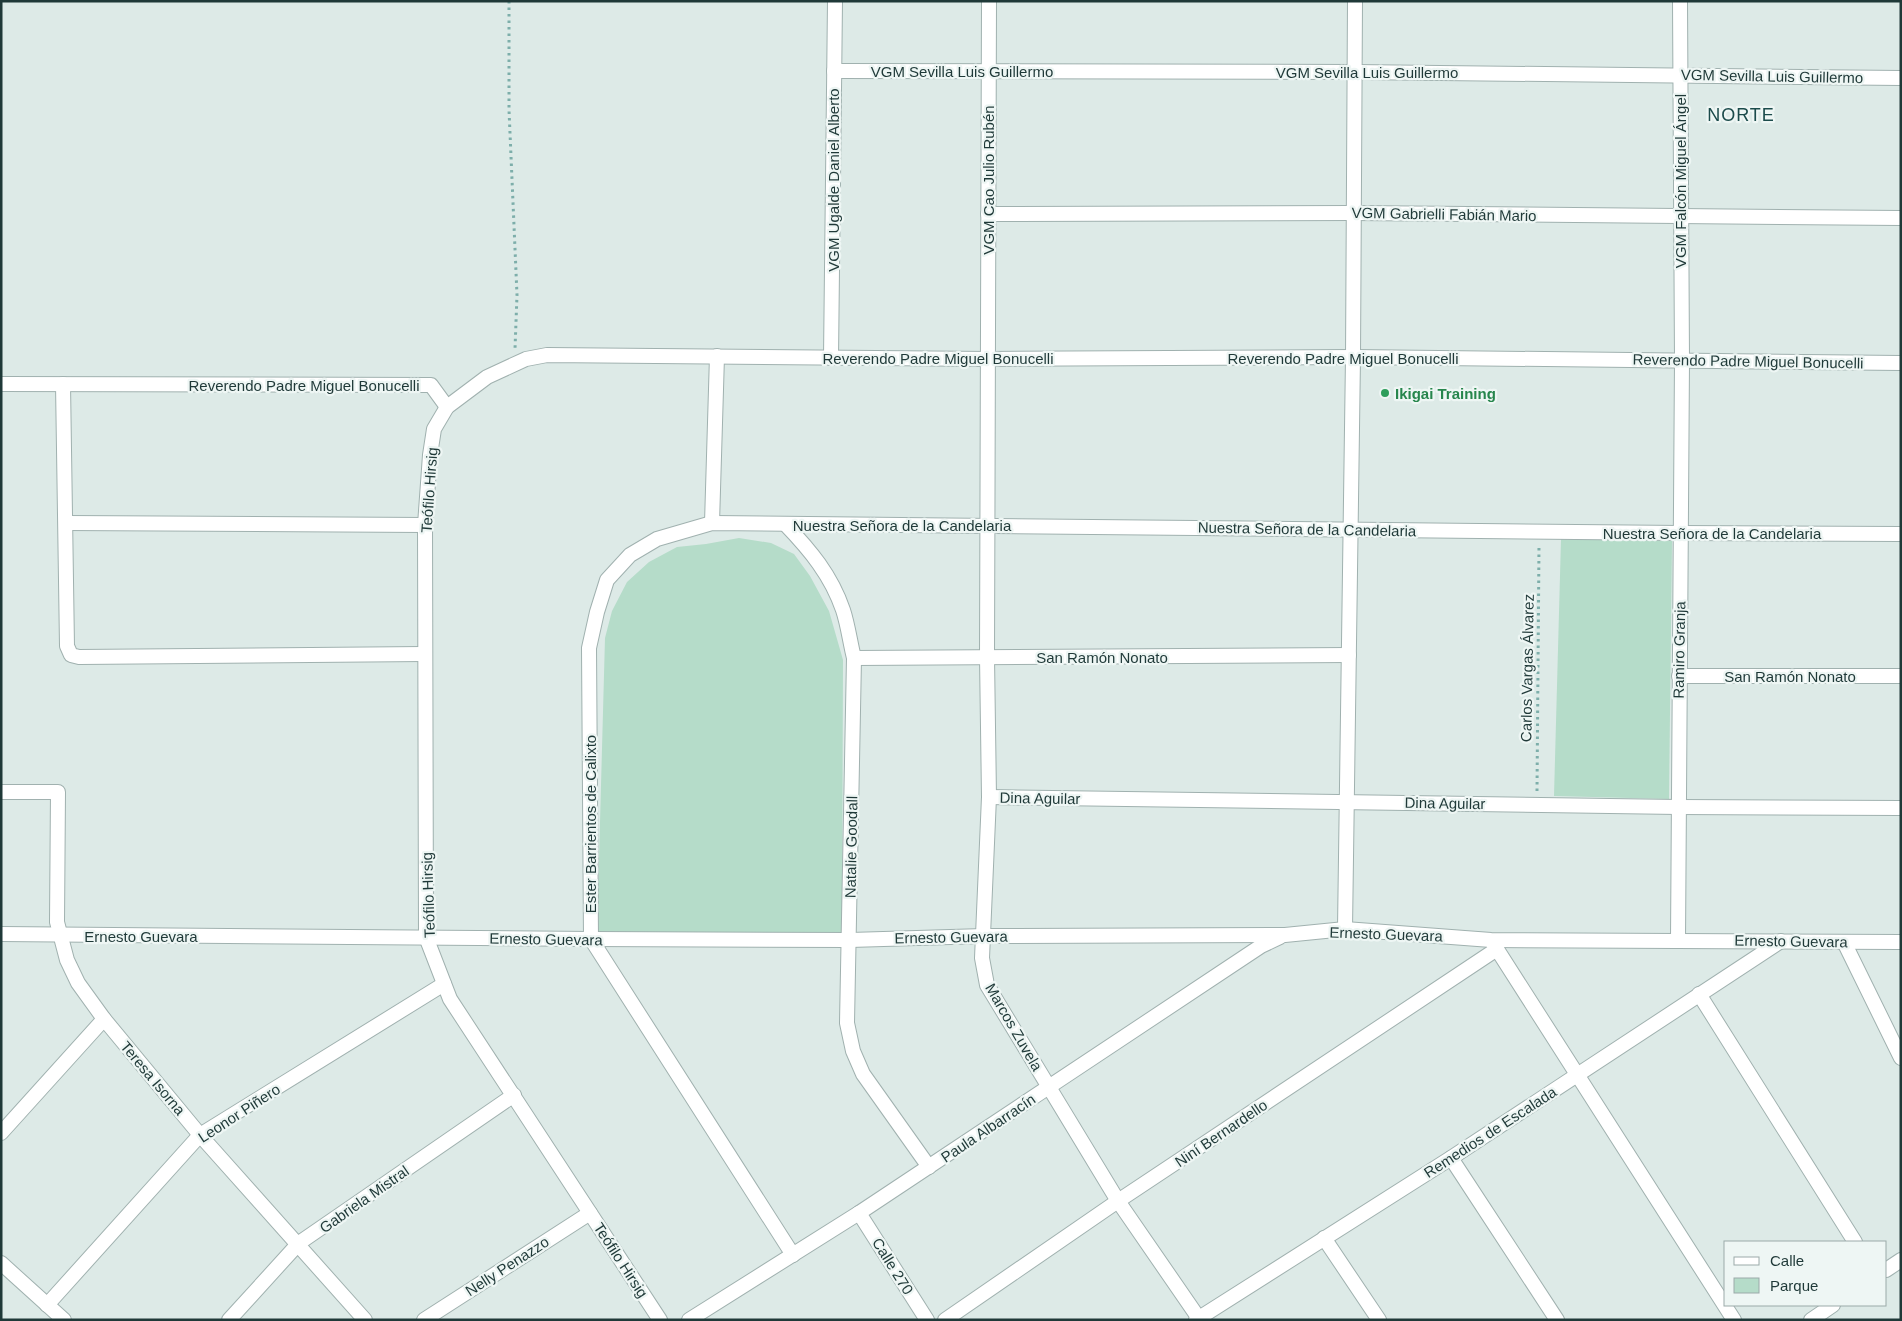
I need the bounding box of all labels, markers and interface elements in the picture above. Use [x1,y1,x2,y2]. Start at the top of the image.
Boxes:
street label: VGM Sevilla Luis Guillermo [871,63,1053,80]
street label: VGM Sevilla Luis Guillermo [1276,64,1458,81]
street label: VGM Sevilla Luis Guillermo [1681,66,1863,86]
street label: VGM Ugalde Daniel Alberto [825,88,842,272]
street label: VGM Falcón Miguel Ángel [1672,94,1689,268]
street label: VGM Cao Julio Rubén [980,105,997,255]
district label: NORTE [1707,105,1775,125]
street label: VGM Gabrielli Fabián Mario [1351,204,1537,224]
street label: Reverendo Padre Miguel Bonucelli [823,350,1053,367]
street label: Reverendo Padre Miguel Bonucelli [1228,350,1458,367]
street label: Reverendo Padre Miguel Bonucelli [1632,350,1864,372]
street label: Reverendo Padre Miguel Bonucelli [189,377,419,394]
place label: Ikigai Training [1395,385,1496,402]
marker: Ikigai Training [1379,387,1391,399]
street label: Teófilo Hirsig [418,447,440,533]
street label: Nuestra Señora de la Candelaria [793,517,1012,534]
street label: Nuestra Señora de la Candelaria [1198,519,1417,539]
street label: Nuestra Señora de la Candelaria [1603,525,1822,542]
street label: Carlos Vargas Álvarez [1517,594,1537,742]
street label: Ramiro Granja [1670,600,1688,699]
street label: San Ramón Nonato [1036,649,1168,666]
street label: San Ramón Nonato [1724,668,1856,685]
street label: Ester Barrientos de Calixto [582,735,599,913]
street label: Dina Aguilar [999,789,1081,807]
street label: Dina Aguilar [1404,794,1486,812]
street label: Natalie Goodall [842,796,860,898]
street label: Teófilo Hirsig [418,852,438,938]
street label: Ernesto Guevara [1329,924,1444,944]
street label: Ernesto Guevara [84,928,198,945]
street label: Ernesto Guevara [894,928,1008,946]
street label: Ernesto Guevara [489,930,603,948]
street label: Ernesto Guevara [1734,932,1848,950]
street label: Marcos Zuvela [982,980,1046,1074]
street label: Teresa Isorna [117,1038,189,1119]
street label: Leonor Piñero [195,1080,283,1146]
street label: Remedios de Escalada [1421,1083,1560,1181]
street label: Paula Albarracín [938,1090,1038,1166]
street label: Niní Bernardello [1172,1096,1270,1170]
street label: Gabriela Mistral [316,1162,412,1236]
street label: Teófilo Hirsig [590,1219,652,1301]
street label: Nelly Penazzo [462,1233,552,1299]
street label: Calle 270 [869,1235,917,1297]
legend [1724,1241,1887,1306]
text: Calle [1770,1252,1804,1269]
text: Parque [1770,1277,1818,1294]

